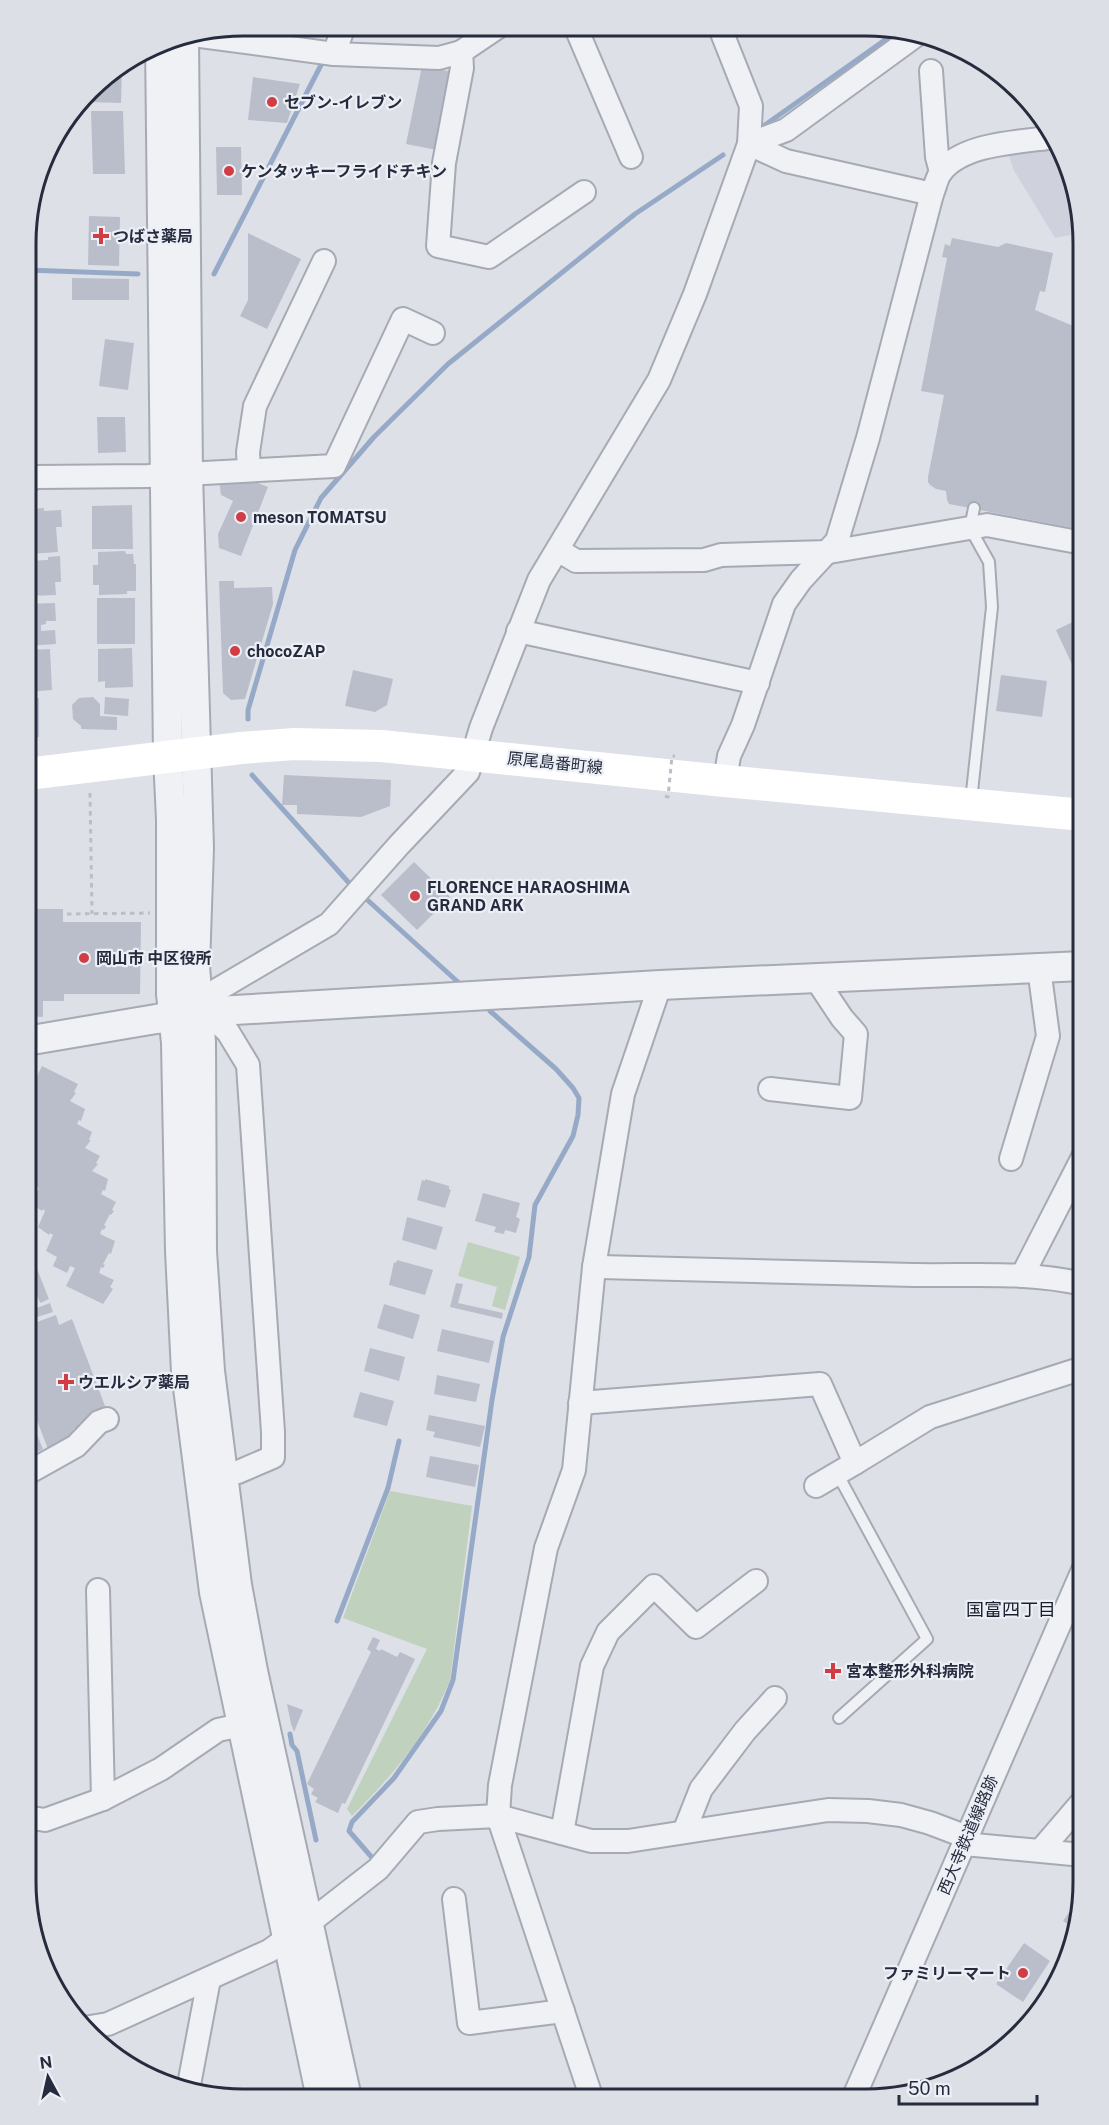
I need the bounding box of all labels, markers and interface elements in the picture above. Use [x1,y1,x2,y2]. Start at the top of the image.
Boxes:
place label: セブン-イレブン [284,93,402,112]
marker: セブン-イレブン [265,95,279,109]
place label: ケンタッキーフライドチキン [241,162,447,181]
marker: ケンタッキーフライドチキン [222,164,236,178]
place label: つばさ薬局 [113,227,193,246]
marker: つばさ薬局 [94,229,108,243]
place label: meson TOMATSU [253,508,387,527]
marker: meson TOMATSU [234,510,248,524]
place label: chocoZAP [247,642,325,661]
marker: chocoZAP [228,644,242,658]
street label: 原尾島番町線 [506,749,604,777]
place label: FLORENCE HARAOSHIMA GRAND ARK [427,878,630,915]
marker: FLORENCE HARAOSHIMA GRAND ARK [408,889,422,903]
place label: 岡山市 中区役所 [96,949,212,968]
marker: 岡山市 中区役所 [77,951,91,965]
place label: ウエルシア薬局 [78,1373,190,1392]
marker: ウエルシア薬局 [59,1375,73,1389]
district label: 国富四丁目 [966,1599,1056,1620]
marker: 宮本整形外科病院 [824,1662,842,1680]
place label: 宮本整形外科病院 [846,1662,974,1681]
street label: 西大寺鉄道線路跡 [934,1772,1002,1898]
place label: ファミリーマート [883,1964,1011,1983]
marker: ファミリーマート [1016,1966,1030,1980]
north arrow [18,2047,78,2107]
text: N [38,2052,54,2073]
scale bar [899,2068,1037,2106]
text: 50 m [908,2078,951,2099]

